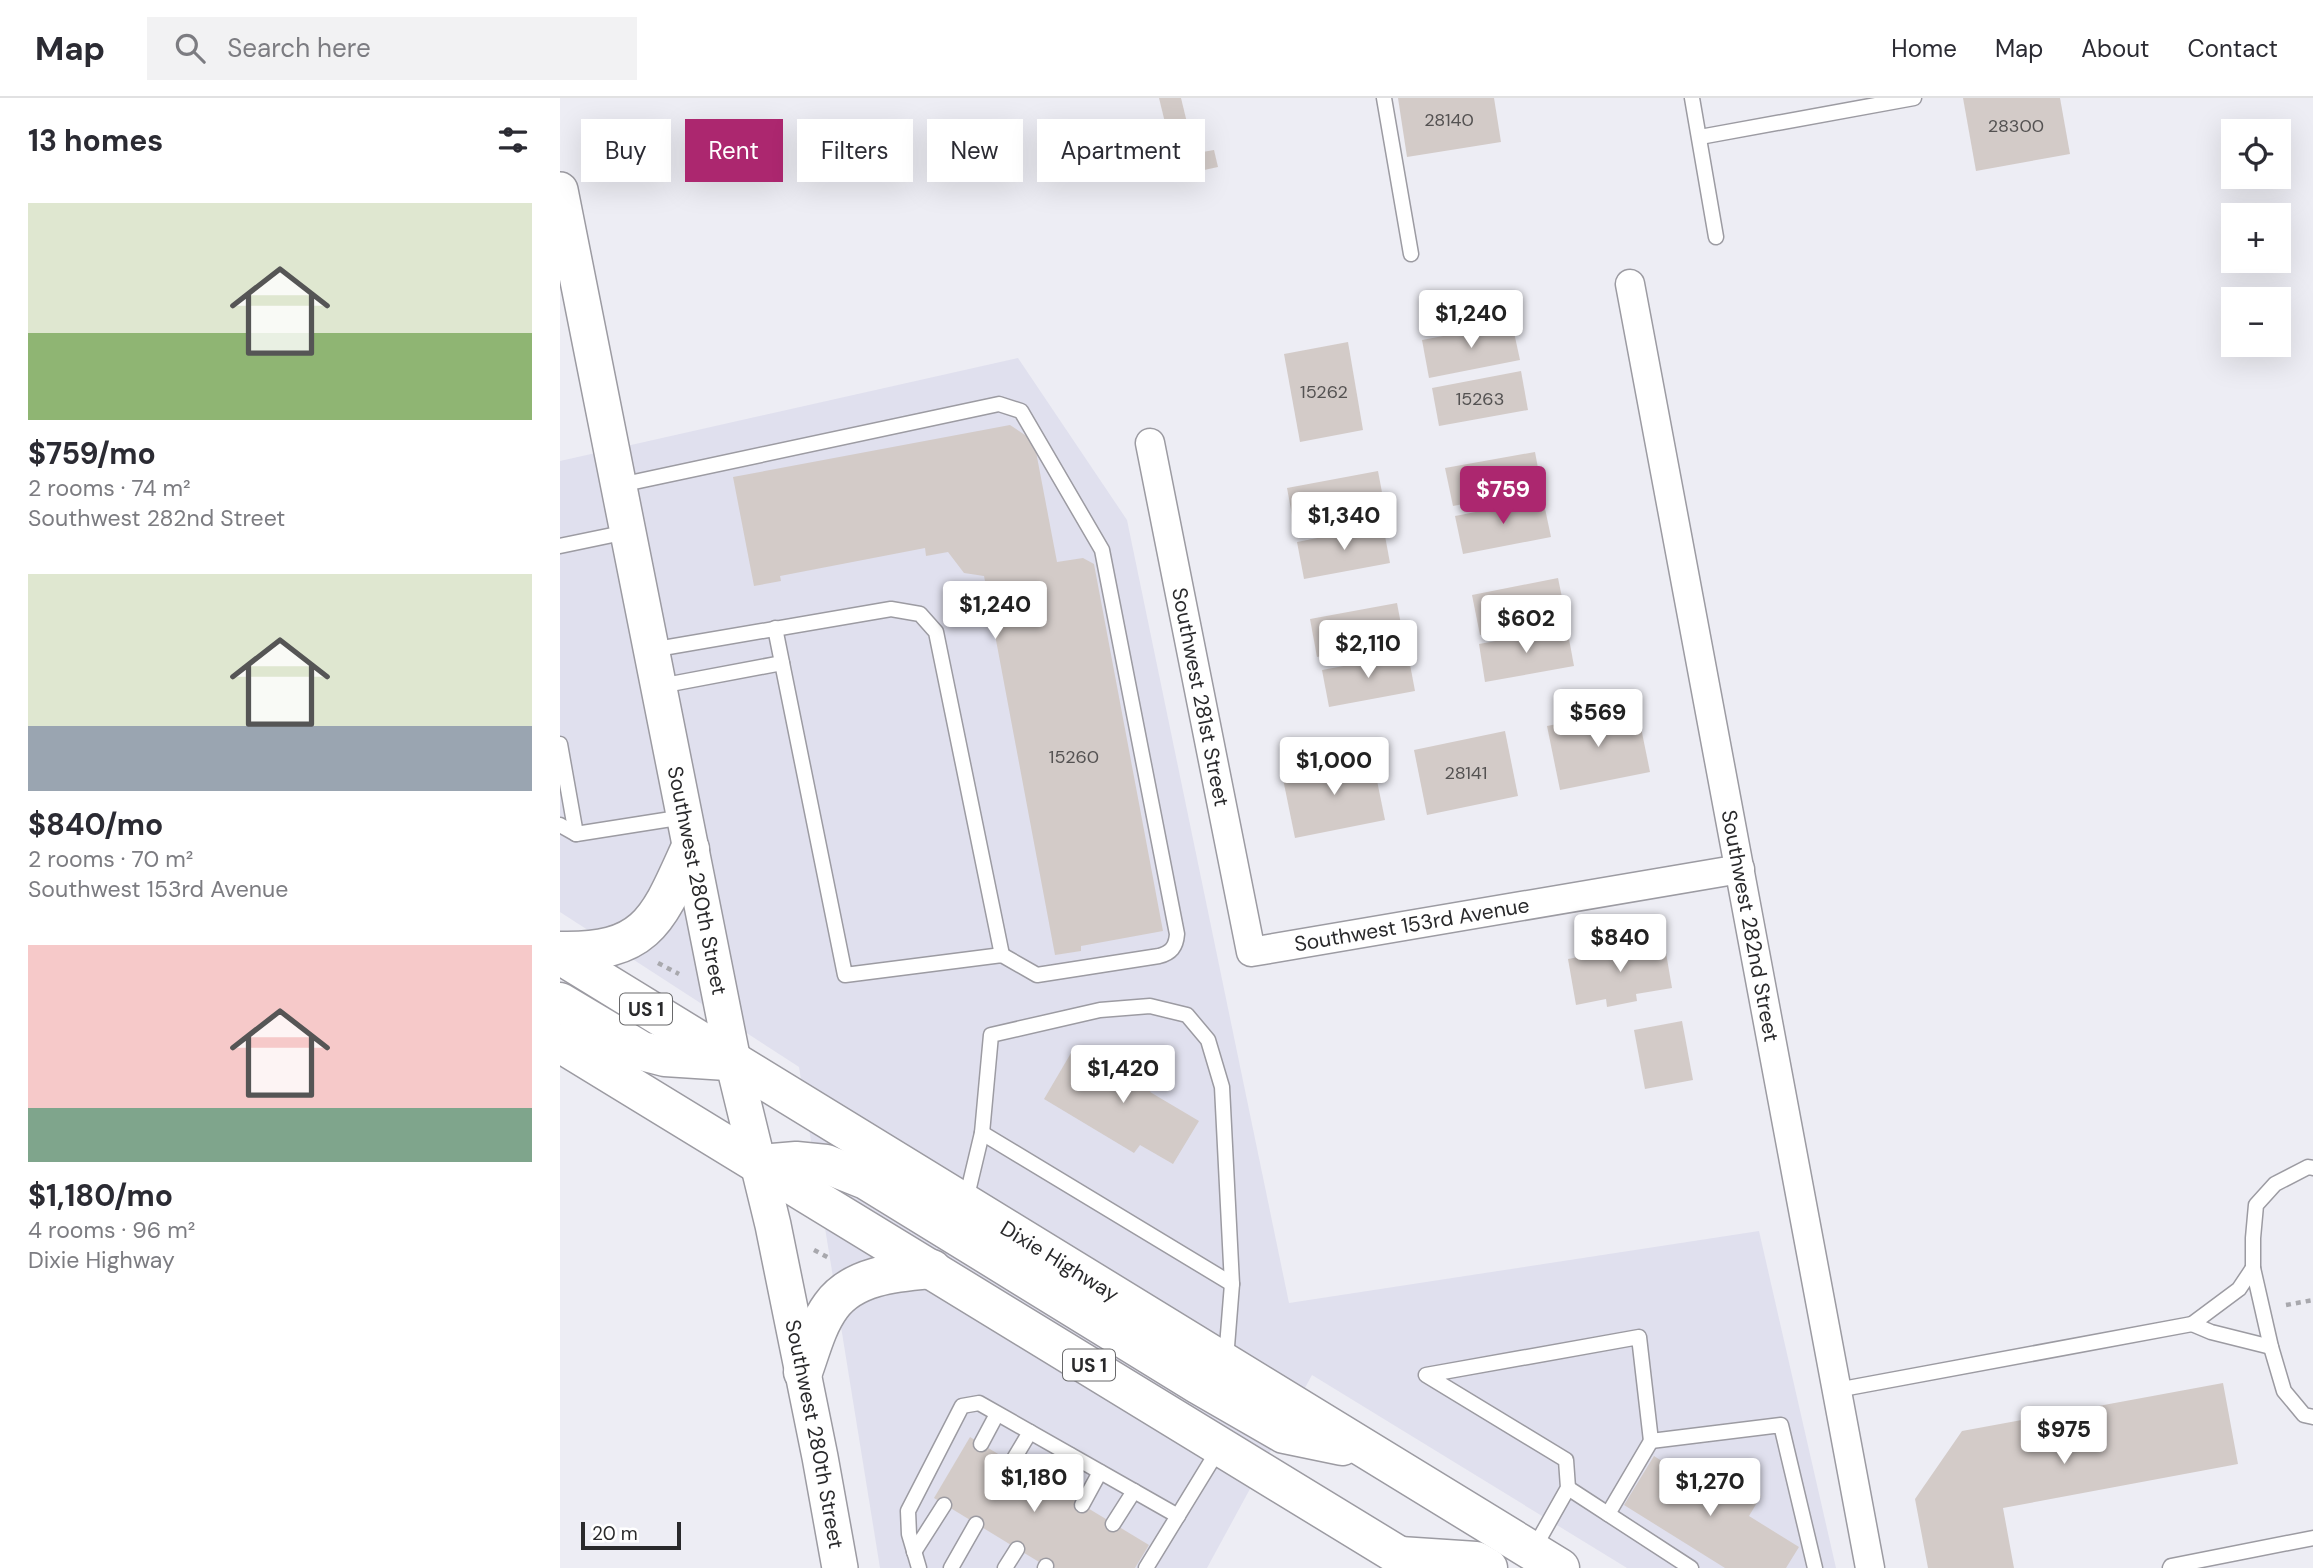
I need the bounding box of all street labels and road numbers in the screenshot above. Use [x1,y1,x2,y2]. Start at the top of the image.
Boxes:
street label: Southwest 281st Street [1165,585,1236,809]
street label: Southwest 280th Street [661,764,734,997]
street label: Southwest 282nd Street [1715,808,1785,1044]
street label: Southwest 153rd Avenue [1292,891,1531,958]
road number: US 1 [620,994,672,1024]
street label: Dixie Highway [995,1214,1124,1308]
street label: Southwest 280th Street [778,1317,850,1551]
road number: US 1 [1063,1350,1115,1380]

